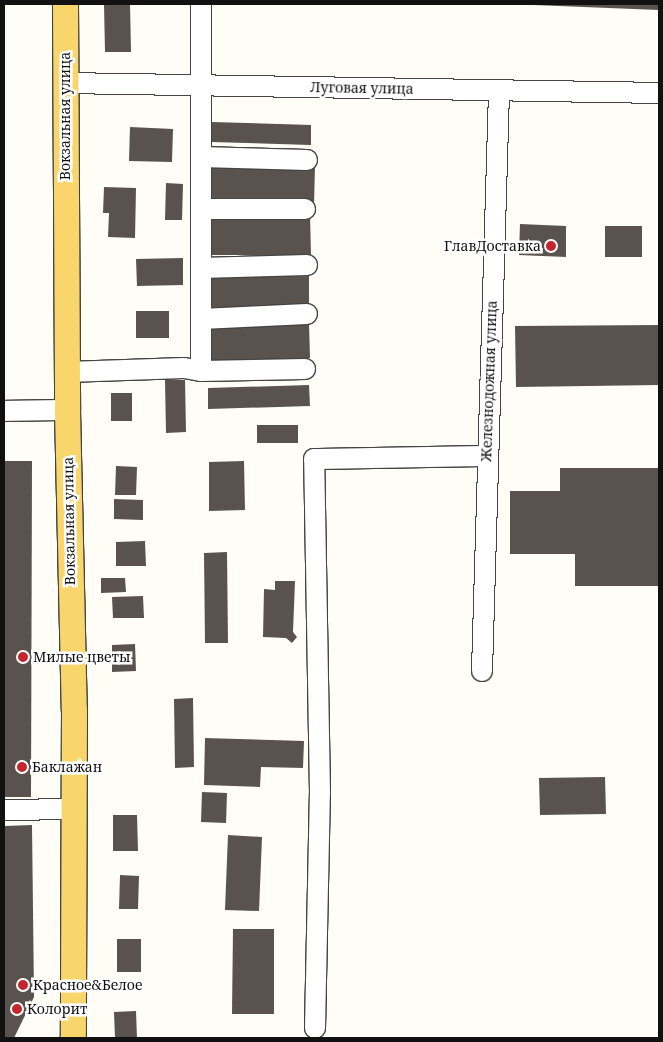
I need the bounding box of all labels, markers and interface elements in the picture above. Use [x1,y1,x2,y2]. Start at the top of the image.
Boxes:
street label: Вокзальная улица [57,52,73,180]
street label: Луговая улица [310,79,414,97]
place label: ГлавДоставка [444,238,541,254]
marker: ГлавДоставка [545,240,557,252]
street label: Железнодожная улица [478,300,500,462]
street label: Вокзальная улица [59,457,79,585]
place label: Милые цветы [33,649,130,665]
marker: Милые цветы [17,651,29,663]
place label: Баклажан [32,759,102,775]
marker: Баклажан [16,761,28,773]
place label: Красное&Белое [33,977,142,993]
marker: Красное&Белое [17,979,29,991]
place label: Колорит [27,1001,87,1017]
marker: Колорит [11,1003,23,1015]

